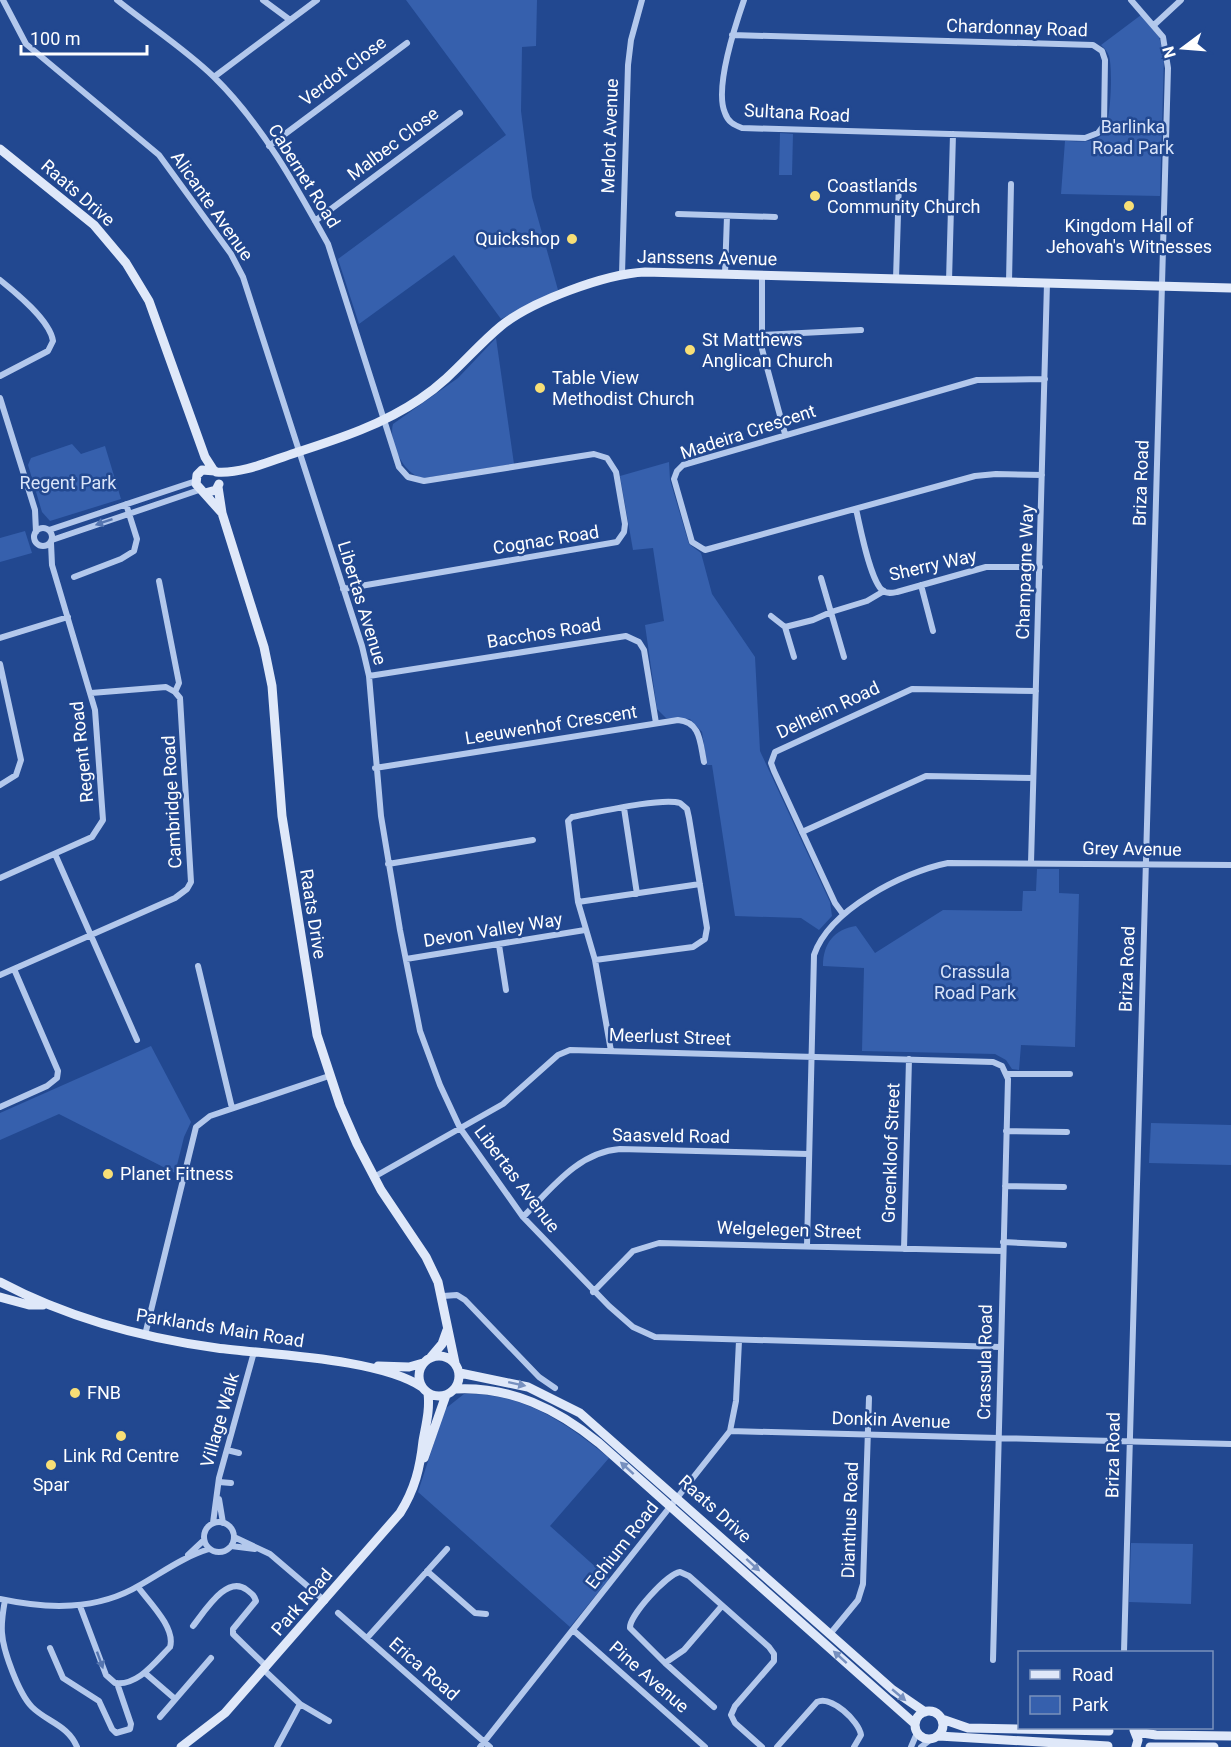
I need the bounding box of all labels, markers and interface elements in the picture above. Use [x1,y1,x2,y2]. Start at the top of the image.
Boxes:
street label: Chardonnay Road [946,15,1088,40]
scale bar [21,18,147,56]
north arrow [1153,18,1213,78]
text: 100 m [30,28,81,49]
street label: Verdot Close [295,31,390,110]
text: N [1158,44,1180,60]
street label: Merlot Avenue [597,78,622,194]
street label: Sultana Road [743,99,851,126]
street label: Malbec Close [343,103,442,185]
park label: Barlinka Road Park [1092,116,1175,158]
street label: Cabernet Road [264,120,345,232]
street label: Alicante Avenue [167,147,258,264]
street label: Raats Drive [37,155,119,230]
place label: Coastlands Community Church [827,175,980,217]
marker: Coastlands Community Church [808,189,822,203]
marker: Kingdom Hall of Jehovah's Witnesses [1122,199,1136,213]
place label: Kingdom Hall of Jehovah's Witnesses [1046,215,1212,257]
place label: Quickshop [475,228,560,249]
marker: Quickshop [565,232,579,246]
street label: Janssens Avenue [637,246,777,269]
place label: St Matthews Anglican Church [702,329,833,371]
marker: St Matthews Anglican Church [683,343,697,357]
place label: Table View Methodist Church [552,367,694,409]
marker: Table View Methodist Church [533,381,547,395]
street label: Madeira Crescent [678,400,818,463]
street label: Briza Road [1129,440,1152,526]
park label: Regent Park [20,472,117,493]
street label: Champagne Way [1012,504,1037,640]
one-way arrow [95,518,113,528]
street label: Cognac Road [491,521,600,558]
street label: Libertas Avenue [334,538,391,667]
street label: Sherry Way [887,544,979,585]
street label: Bacchos Road [485,613,602,652]
street label: Delheim Road [773,677,883,743]
street label: Regent Road [66,700,97,804]
street label: Leeuwenhof Crescent [463,701,639,748]
street label: Cambridge Road [158,735,185,869]
street label: Grey Avenue [1082,837,1182,860]
street label: Raats Drive [296,867,331,960]
street label: Devon Valley Way [422,908,564,951]
street label: Briza Road [1115,926,1138,1012]
park label: Crassula Road Park [934,961,1017,1003]
street label: Meerlust Street [609,1024,732,1049]
street label: Groenkloof Street [878,1082,903,1223]
street label: Libertas Avenue [470,1121,564,1236]
street label: Saasveld Road [612,1124,730,1147]
place label: Planet Fitness [120,1163,234,1184]
marker: Planet Fitness [101,1167,115,1181]
street label: Welgelegen Street [716,1216,862,1243]
street label: Parklands Main Road [135,1304,306,1351]
street label: Crassula Road [973,1304,996,1420]
street label: Village Walk [196,1369,243,1470]
one-way arrow [508,1380,526,1390]
place label: FNB [87,1382,121,1403]
marker: FNB [68,1386,82,1400]
street label: Donkin Avenue [831,1407,951,1432]
street label: Briza Road [1101,1412,1124,1498]
marker: Link Rd Centre [114,1429,128,1443]
place label: Link Rd Centre [63,1445,179,1466]
marker: Spar [44,1458,58,1472]
one-way arrow [620,1461,635,1475]
street label: Dianthus Road [837,1461,862,1579]
street label: Raats Drive [675,1470,756,1547]
place label: Spar [33,1474,69,1495]
street label: Echium Road [581,1497,662,1593]
one-way arrow [745,1558,760,1571]
street label: Park Road [267,1564,336,1640]
street label: Erica Road [385,1633,464,1705]
street label: Pine Avenue [605,1636,693,1717]
one-way arrow [96,1651,106,1669]
one-way arrow [833,1651,848,1664]
legend [1018,1651,1213,1729]
text: Road [1072,1664,1113,1685]
one-way arrow [891,1688,907,1701]
text: Park [1072,1694,1109,1715]

